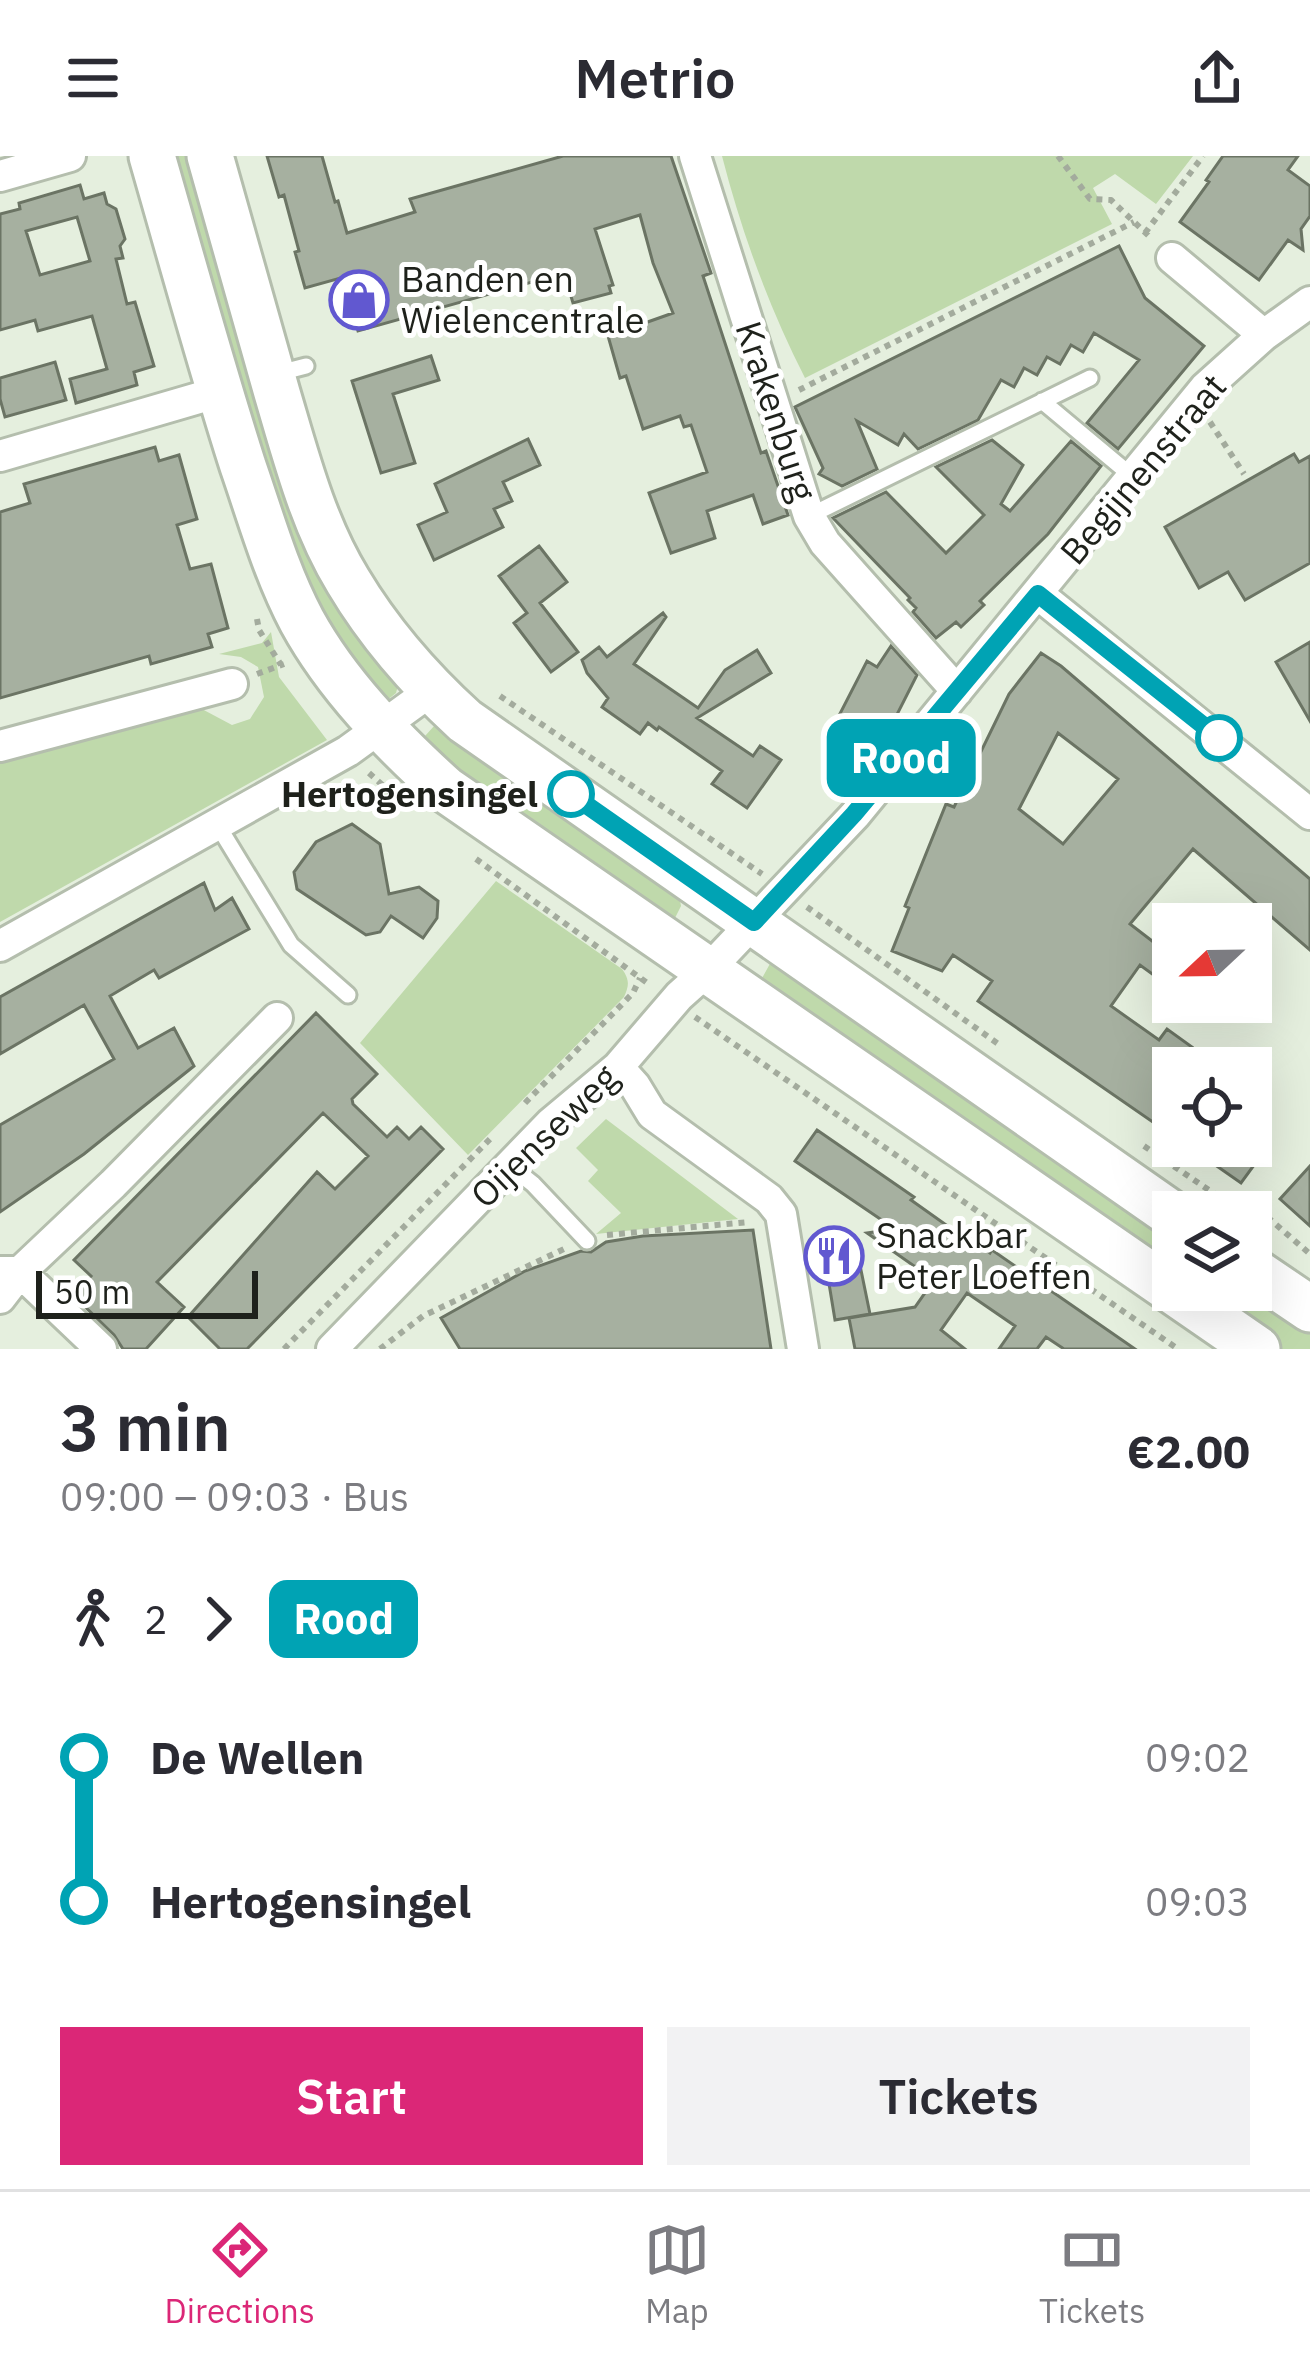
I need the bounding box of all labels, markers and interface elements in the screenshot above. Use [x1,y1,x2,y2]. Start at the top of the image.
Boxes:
text: Metrio [575,43,735,113]
icon: menu [60,45,126,111]
icon: share [1184,45,1250,111]
place label: Banden en Wielencentrale [401,255,644,343]
shop icon: Banden en Wielencentrale [328,269,390,331]
street label: Krakenburg [725,315,828,507]
street label: Begijnenstraat [1049,364,1236,574]
unlabelled marker [1197,716,1241,760]
line badge: Rood [817,719,985,797]
text: Rood [851,730,951,785]
place label: Hertogensingel [281,770,538,817]
marker: Hertogensingel [549,772,593,816]
north arrow [1152,903,1272,1023]
map controls [1152,903,1272,1311]
button: locate [1152,1047,1272,1167]
street label: Oijenseweg [460,1054,627,1218]
button: layers [1152,1191,1272,1311]
place label: Snackbar Peter Loeffen [876,1211,1092,1299]
restaurant icon: Snackbar Peter Loeffen [803,1225,865,1287]
scale bar [36,1265,258,1318]
text: 50 m [54,1270,130,1313]
text: 3 min [60,1383,231,1469]
text: €2.00 [1127,1422,1250,1480]
text: 09:00 – 09:03 · Bus [60,1471,409,1522]
icon: walk [60,1586,126,1652]
icon: forward [185,1586,251,1652]
text: Rood [293,1591,394,1646]
text: 2 [144,1594,167,1645]
text: De Wellen [150,1728,364,1786]
text: 09:02 [1145,1732,1250,1783]
text: Hertogensingel [150,1872,471,1930]
text: 09:03 [1145,1876,1250,1927]
button: Start [60,2027,643,2165]
button: Tickets [667,2027,1250,2165]
tab: Directions [165,2217,315,2332]
tab: Map [644,2217,710,2332]
tab: Tickets [1039,2217,1145,2332]

